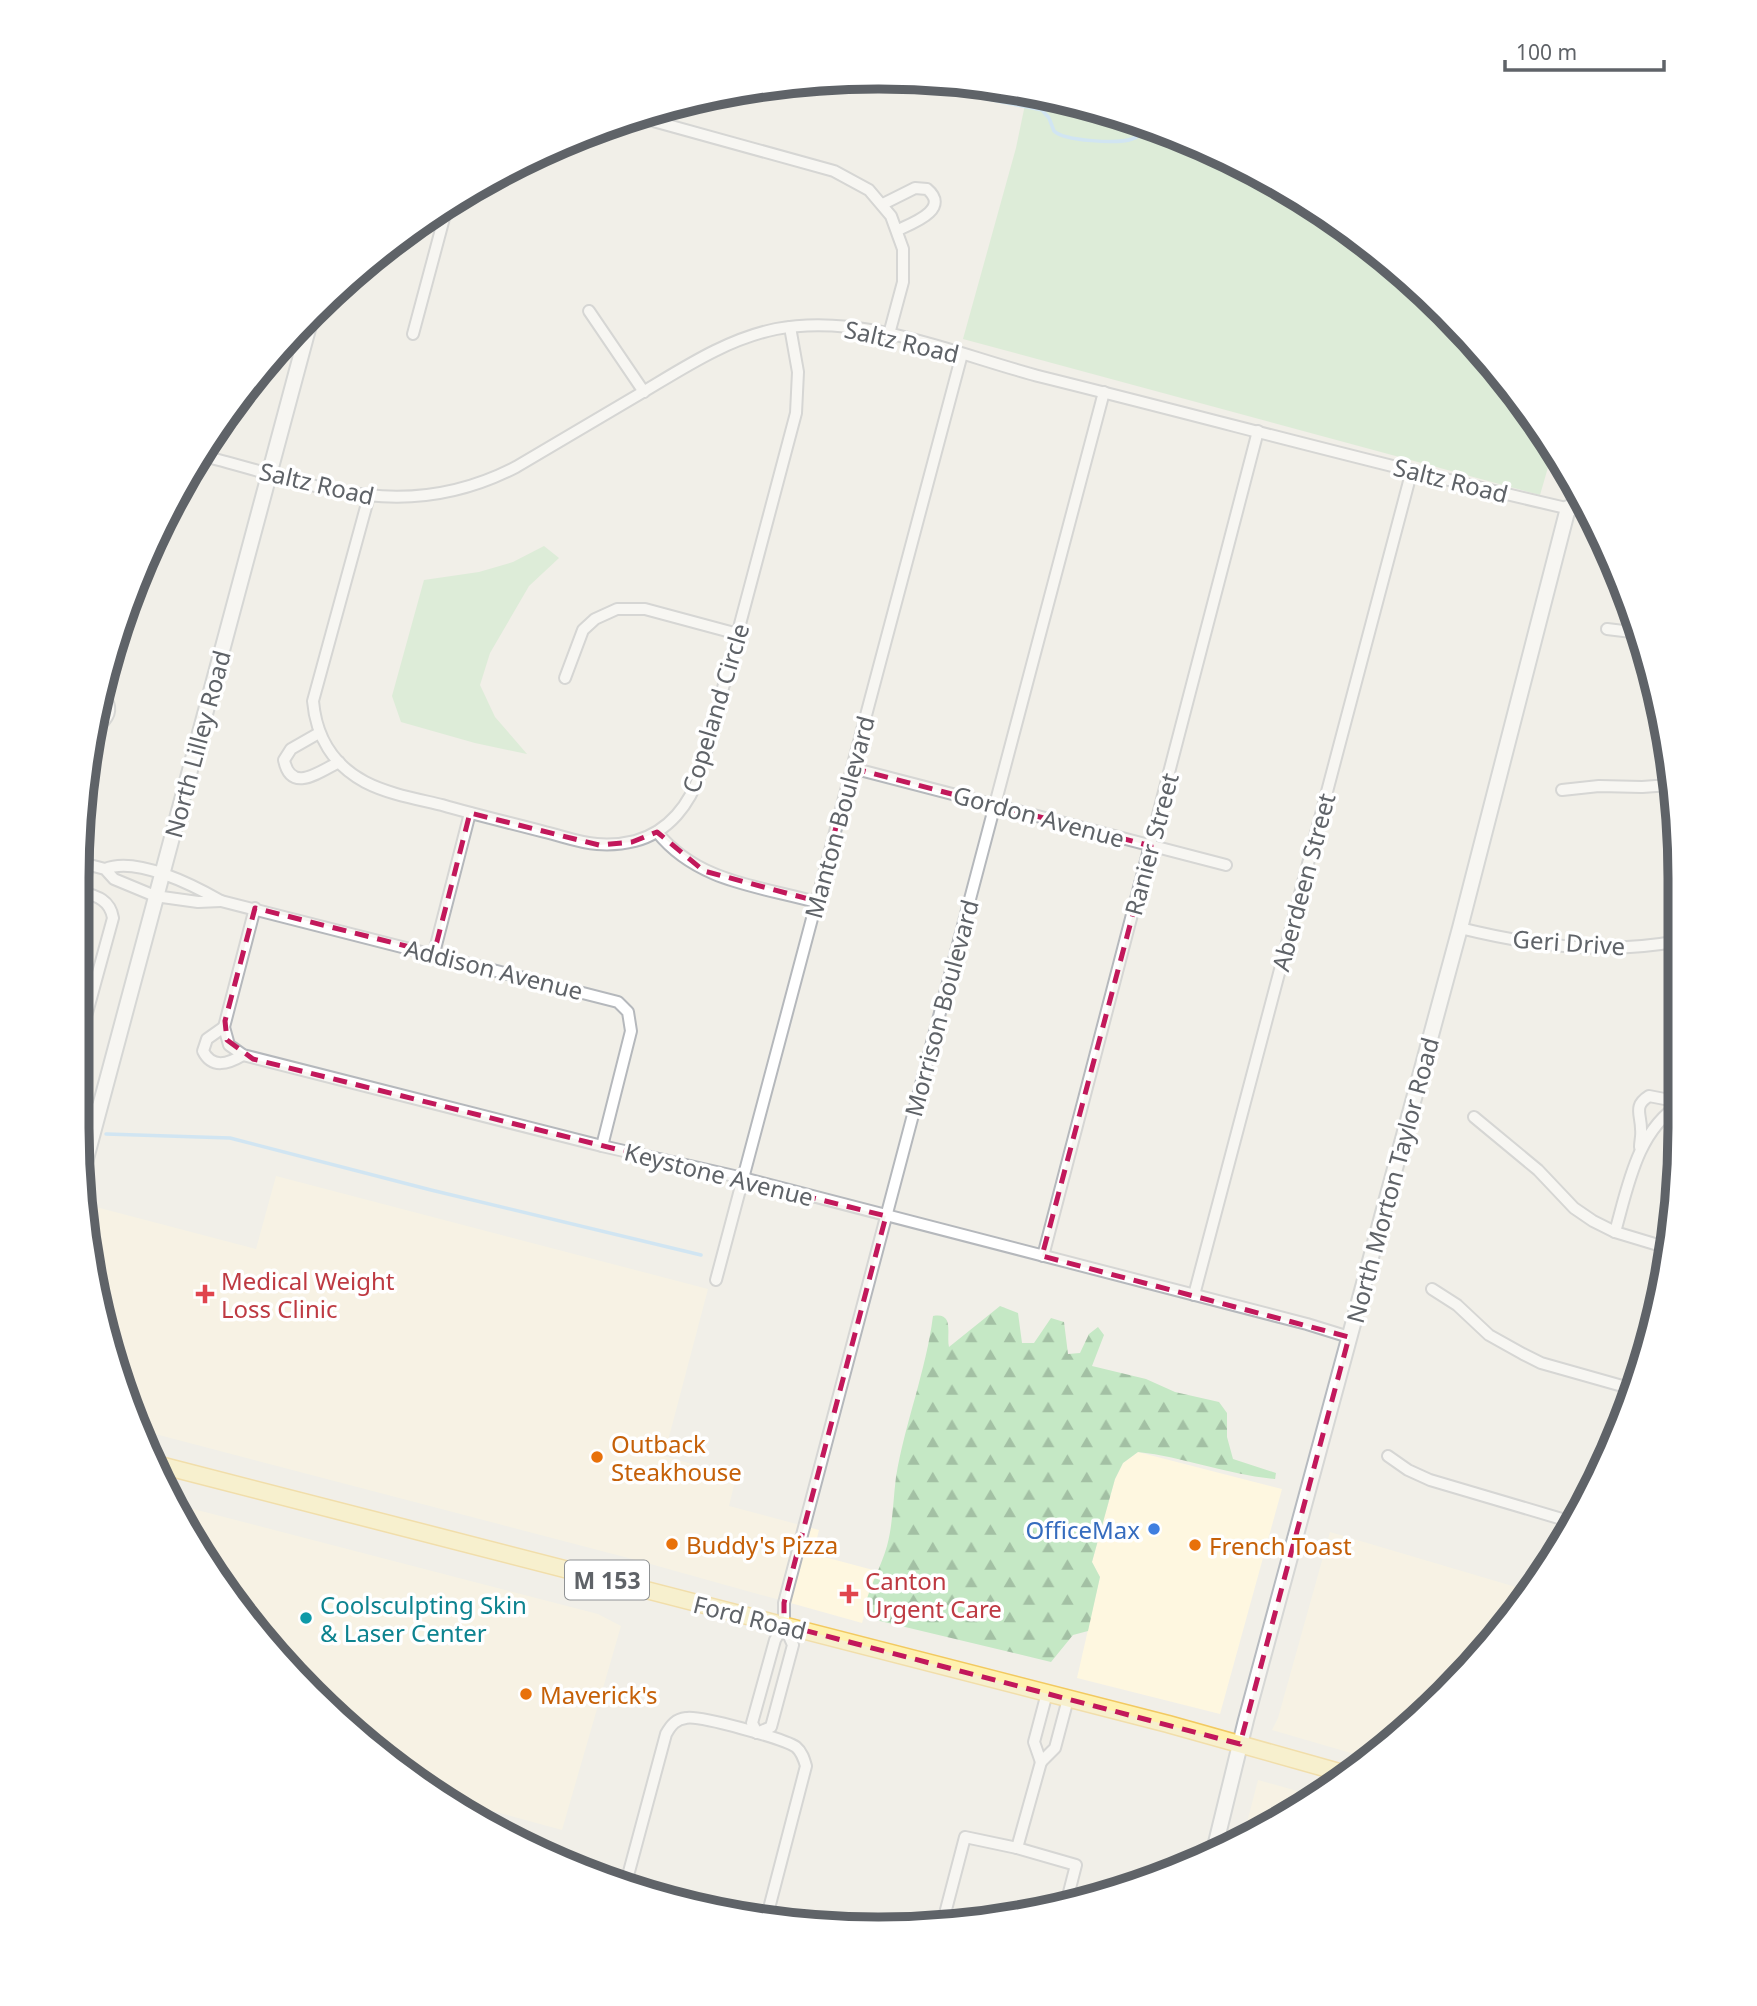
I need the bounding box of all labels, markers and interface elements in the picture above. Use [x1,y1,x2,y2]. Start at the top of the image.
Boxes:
scale bar [1505,28,1664,72]
text: 100 m [1516,38,1577,66]
street label: Saltz Road [841,312,963,370]
street label: Saltz Road [1390,450,1512,510]
street label: Saltz Road [256,454,378,512]
street label: Copeland Circle [674,619,756,797]
street label: North Lilley Road [156,647,238,841]
street label: Manton Boulevard [796,712,882,922]
street label: Ranier Street [1116,769,1186,919]
street label: Gordon Avenue [950,777,1128,855]
street label: Aberdeen Street [1263,789,1343,975]
street label: Morrison Boulevard [896,896,986,1120]
street label: Geri Drive [1512,922,1626,962]
street label: Addison Avenue [402,931,586,1007]
street label: North Morton Taylor Road [1338,1033,1446,1327]
street label: Keystone Avenue [621,1135,817,1213]
place label: Medical Weight Loss Clinic [221,1264,395,1325]
marker: Medical Weight Loss Clinic [195,1284,215,1304]
place label: Outback Steakhouse [611,1427,742,1488]
marker: Outback Steakhouse [589,1449,605,1465]
place label: OfficeMax [1026,1513,1140,1546]
marker: OfficeMax [1146,1521,1162,1537]
place label: Buddy's Pizza [686,1528,838,1561]
place label: French Toast [1209,1529,1352,1562]
marker: Buddy's Pizza [664,1536,680,1552]
marker: French Toast [1187,1537,1203,1553]
road number: M 153 [565,1560,649,1600]
place label: Canton Urgent Care [865,1564,1002,1625]
marker: Canton Urgent Care [839,1584,859,1604]
street label: Ford Road [690,1587,810,1647]
place label: Coolsculpting Skin & Laser Center [320,1588,527,1649]
marker: Coolsculpting Skin & Laser Center [298,1610,314,1626]
place label: Maverick's [540,1678,658,1711]
marker: Maverick's [518,1686,534,1702]

